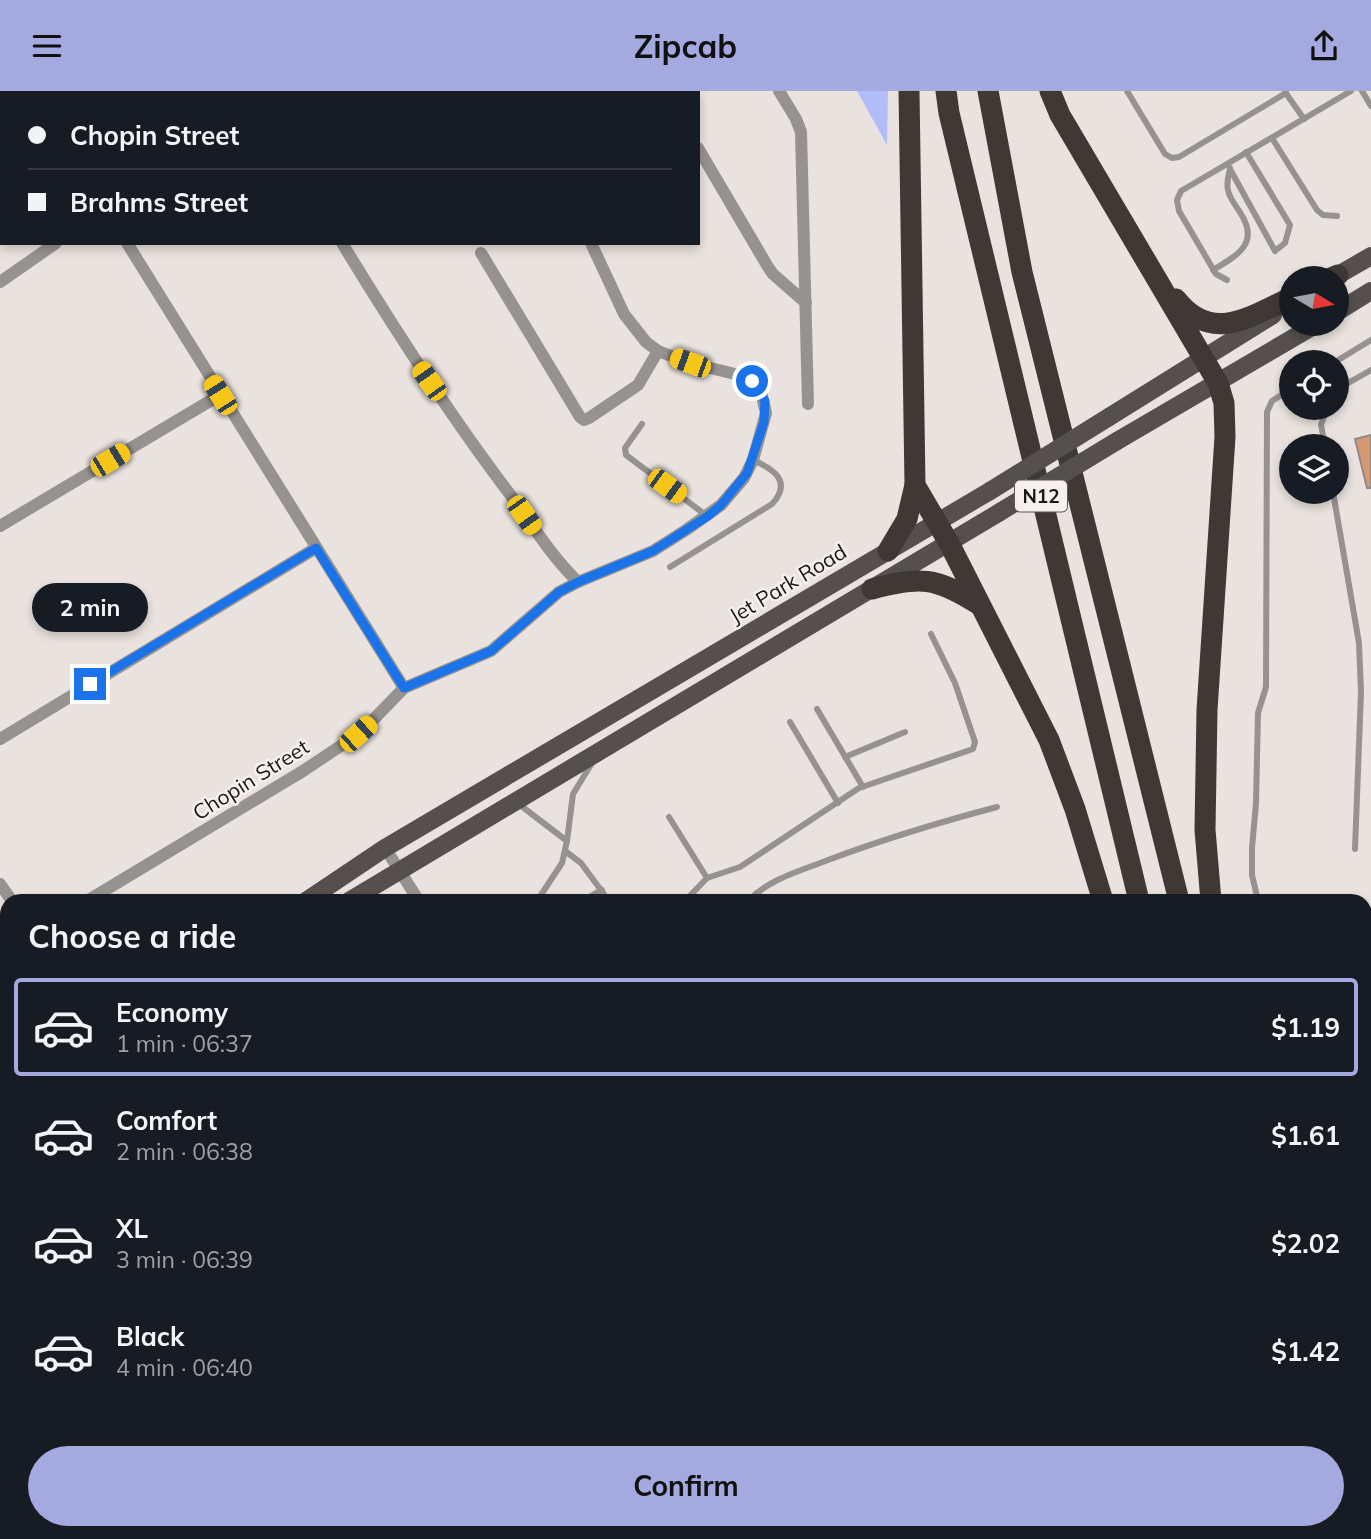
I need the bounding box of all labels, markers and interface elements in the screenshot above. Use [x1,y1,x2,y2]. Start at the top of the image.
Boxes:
text: Zipcab [634,26,737,66]
icon: menu [28,27,66,65]
icon: share [1305,27,1343,65]
text: Chopin Street [70,119,239,152]
text: Brahms Street [70,186,248,219]
north arrow [1279,266,1349,336]
map controls [1279,266,1349,504]
car [667,346,714,380]
button: locate [1279,350,1349,420]
car [409,358,450,404]
route start [736,365,768,397]
car [200,372,241,418]
button: layers [1279,434,1349,504]
car [87,440,134,480]
car [644,465,691,507]
road number: N12 [1015,481,1067,511]
car [504,492,545,538]
street label: Jet Park Road [724,538,851,628]
callout: 2 min [32,582,148,631]
text: 2 min [60,593,120,622]
route end [74,668,106,700]
car [336,712,381,756]
street label: Chopin Street [188,733,313,825]
text: Choose a ride [28,916,236,956]
icon: car [32,996,95,1059]
text: Economy [116,996,228,1029]
text: $1.19 [1271,1011,1340,1044]
text: 1 min · 06:37 [116,1029,253,1058]
icon: car [32,1104,95,1167]
text: Comfort [116,1104,217,1137]
text: $1.61 [1271,1119,1340,1152]
text: 2 min · 06:38 [116,1137,253,1166]
icon: car [32,1212,95,1275]
text: XL [116,1212,148,1245]
text: $2.02 [1271,1227,1340,1260]
text: 3 min · 06:39 [116,1245,253,1274]
icon: car [32,1320,95,1383]
text: Black [116,1320,184,1353]
text: $1.42 [1271,1335,1340,1368]
text: 4 min · 06:40 [116,1353,253,1382]
button: Confirm [28,1446,1344,1526]

